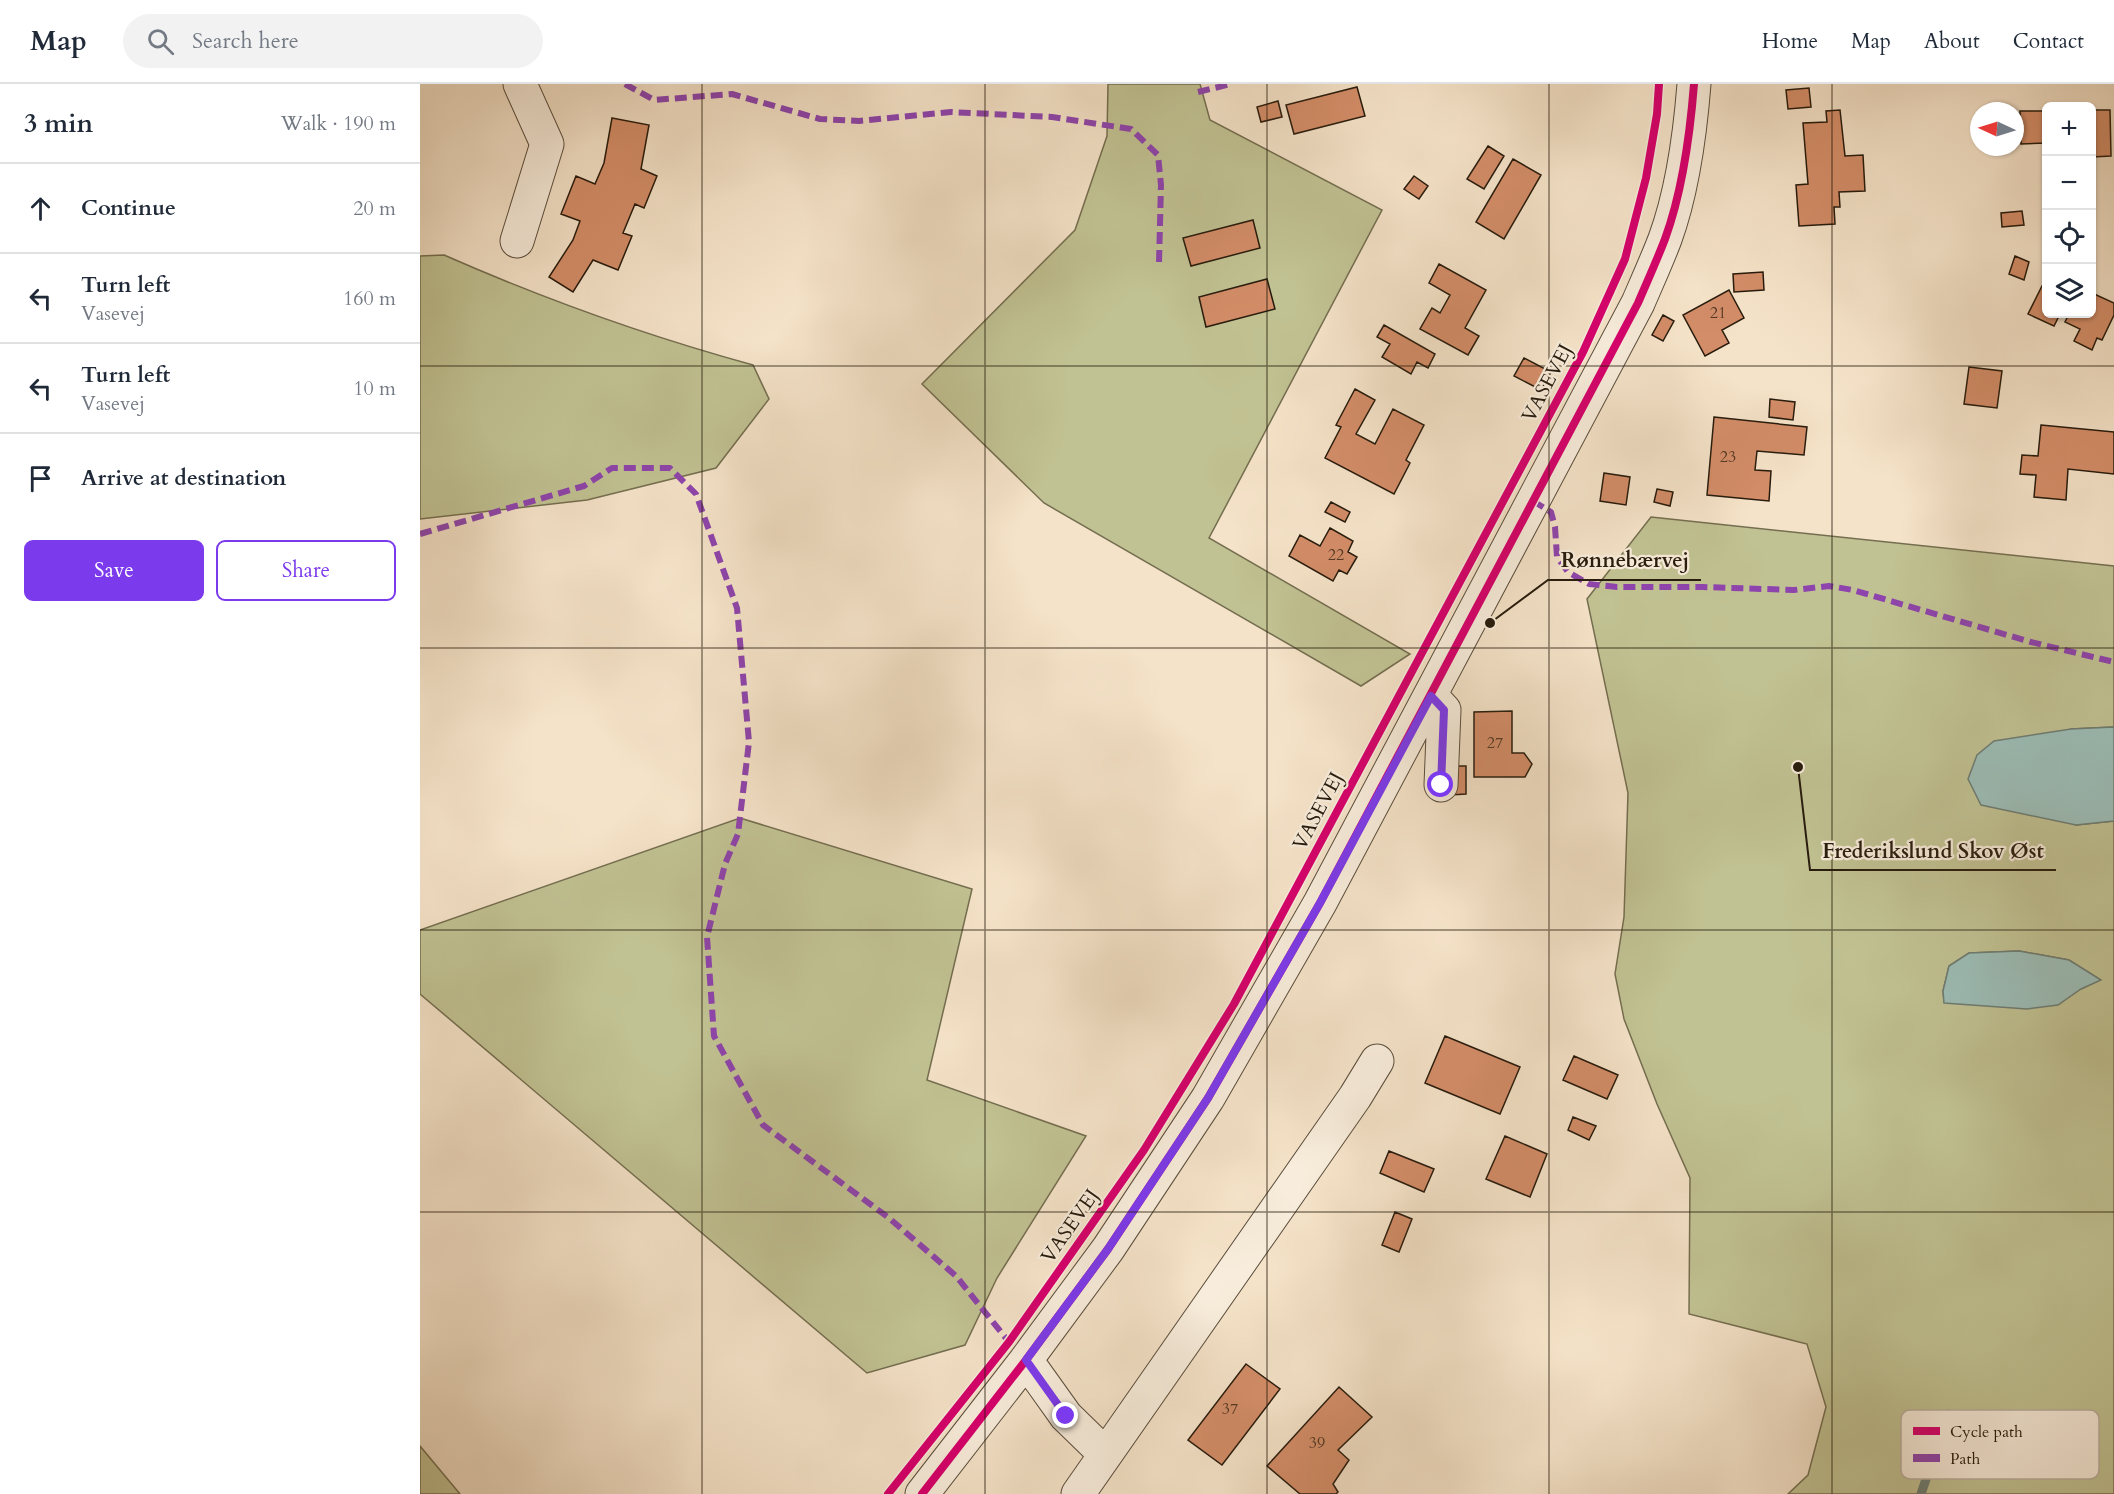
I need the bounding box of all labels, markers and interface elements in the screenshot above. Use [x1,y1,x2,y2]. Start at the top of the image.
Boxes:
search box [123,14,543,68]
text: Map [30,22,87,60]
icon: search [144,25,177,58]
text: Search here [192,26,299,56]
text: Home [1762,27,1818,56]
text: Map [1851,27,1891,56]
text: About [1924,27,1980,56]
text: Contact [2013,27,2084,56]
north arrow [1970,102,2024,156]
map controls [2042,102,2096,318]
button: + [2042,102,2096,156]
text: 3 min [24,106,93,141]
text: Walk · 190 m [281,110,396,137]
button: − [2042,156,2096,210]
icon: ahead [24,192,57,225]
text: Continue [81,193,176,223]
text: 20 m [353,195,396,222]
button: locate [2042,210,2096,264]
button: layers [2042,264,2096,318]
text: Turn left [81,270,170,300]
icon: left [24,282,57,315]
text: 160 m [343,285,396,312]
text: Vasevej [81,300,145,327]
house number: 21 [1710,302,1726,324]
street label: VASEVEJ [1515,339,1579,427]
text: Turn left [81,360,170,390]
icon: left [24,372,57,405]
text: 10 m [353,375,396,402]
text: Vasevej [81,390,145,417]
house number: 23 [1720,446,1736,468]
icon: arrive [24,462,57,495]
text: Arrive at destination [81,463,286,493]
button: Save [24,540,204,601]
button: Share [216,540,396,601]
callout: Rønnebærvej [1548,541,1701,580]
house number: 22 [1328,544,1344,566]
text: Rønnebærvej [1561,546,1689,575]
house number: 27 [1487,732,1503,754]
street label: VASEVEJ [1286,767,1350,855]
route start [1427,771,1453,797]
callout: Frederikslund Skov Øst [1810,831,2056,870]
text: Frederikslund Skov Øst [1822,837,2044,866]
street label: VASEVEJ [1035,1183,1105,1269]
house number: 37 [1222,1398,1238,1420]
route end [1052,1402,1078,1428]
legend [1901,1410,2099,1479]
text: Cycle path [1950,1421,2023,1443]
house number: 39 [1309,1432,1325,1454]
text: Path [1950,1448,1980,1470]

